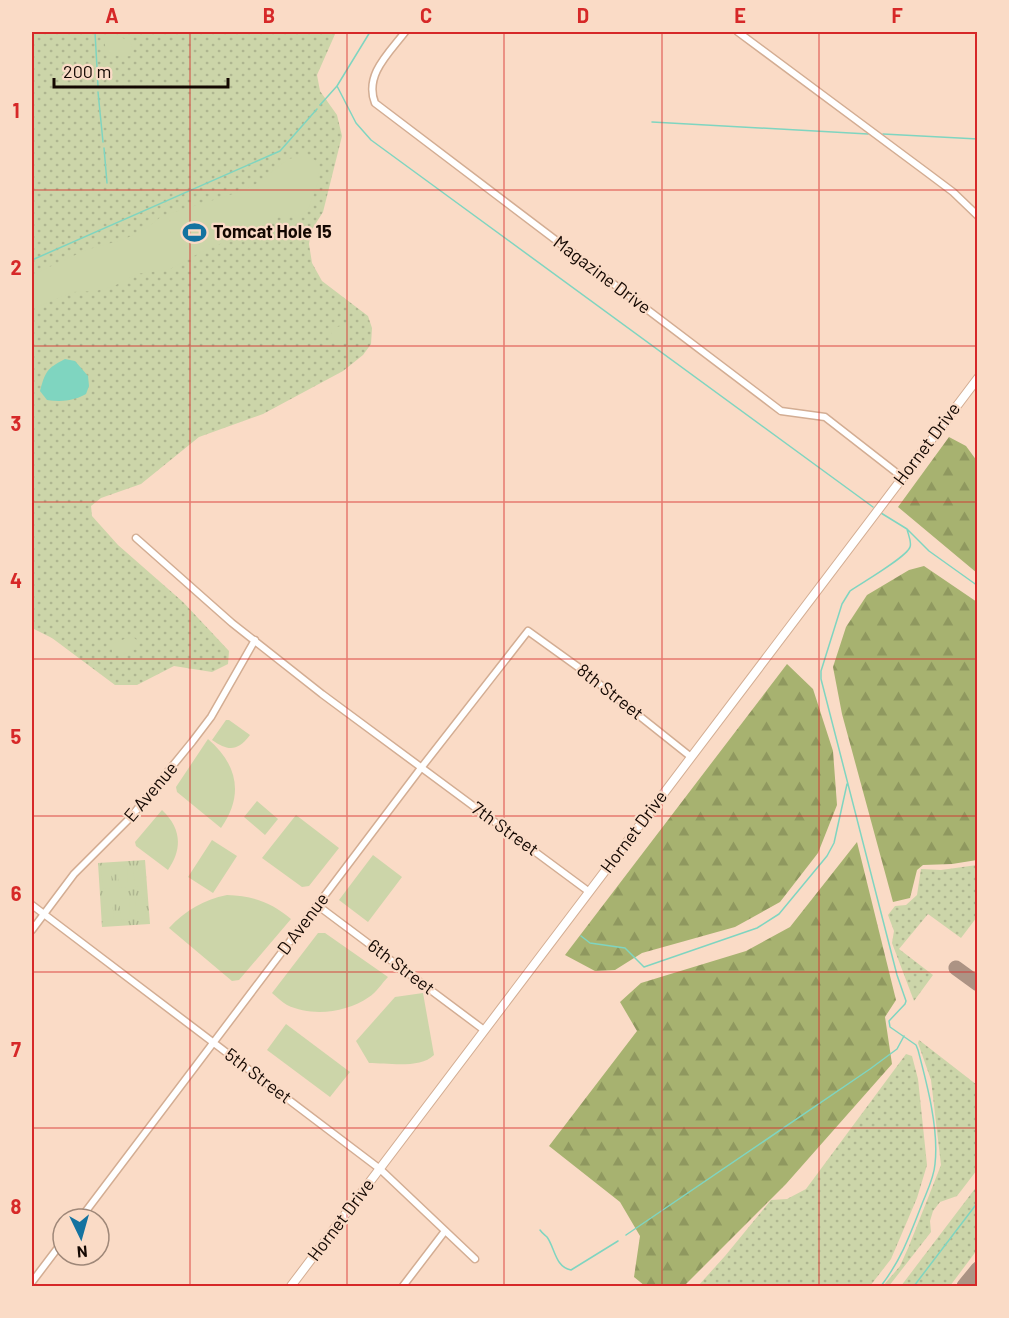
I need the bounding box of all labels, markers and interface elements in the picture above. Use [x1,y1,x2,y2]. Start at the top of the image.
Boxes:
text: A [105,3,119,27]
text: B [263,3,275,27]
text: C [420,3,432,27]
text: D [577,3,589,27]
text: E [734,3,746,27]
text: F [891,3,903,27]
scale bar [54,51,228,89]
text: 200 m [63,60,111,82]
text: 1 [12,98,20,122]
sports icon: Tomcat Hole 15 [182,219,208,245]
place label: Tomcat Hole 15 [213,220,332,242]
street label: Magazine Drive [550,230,656,318]
text: 2 [10,255,22,279]
street label: Hornet Drive [888,398,964,489]
text: 3 [11,411,21,435]
text: 4 [10,568,22,592]
street label: 8th Street [573,658,648,724]
text: 5 [11,724,22,748]
street label: E Avenue [119,757,182,826]
street label: Hornet Drive [595,786,671,877]
street label: 7th Street [468,797,543,860]
text: 6 [11,881,22,905]
street label: D Avenue [272,888,333,959]
street label: 6th Street [364,934,439,999]
text: 7 [11,1037,21,1061]
street label: 5th Street [221,1043,296,1108]
street label: Hornet Drive [302,1174,378,1265]
text: 8 [11,1194,22,1218]
north arrow [51,1207,111,1267]
text: N [76,1243,88,1262]

